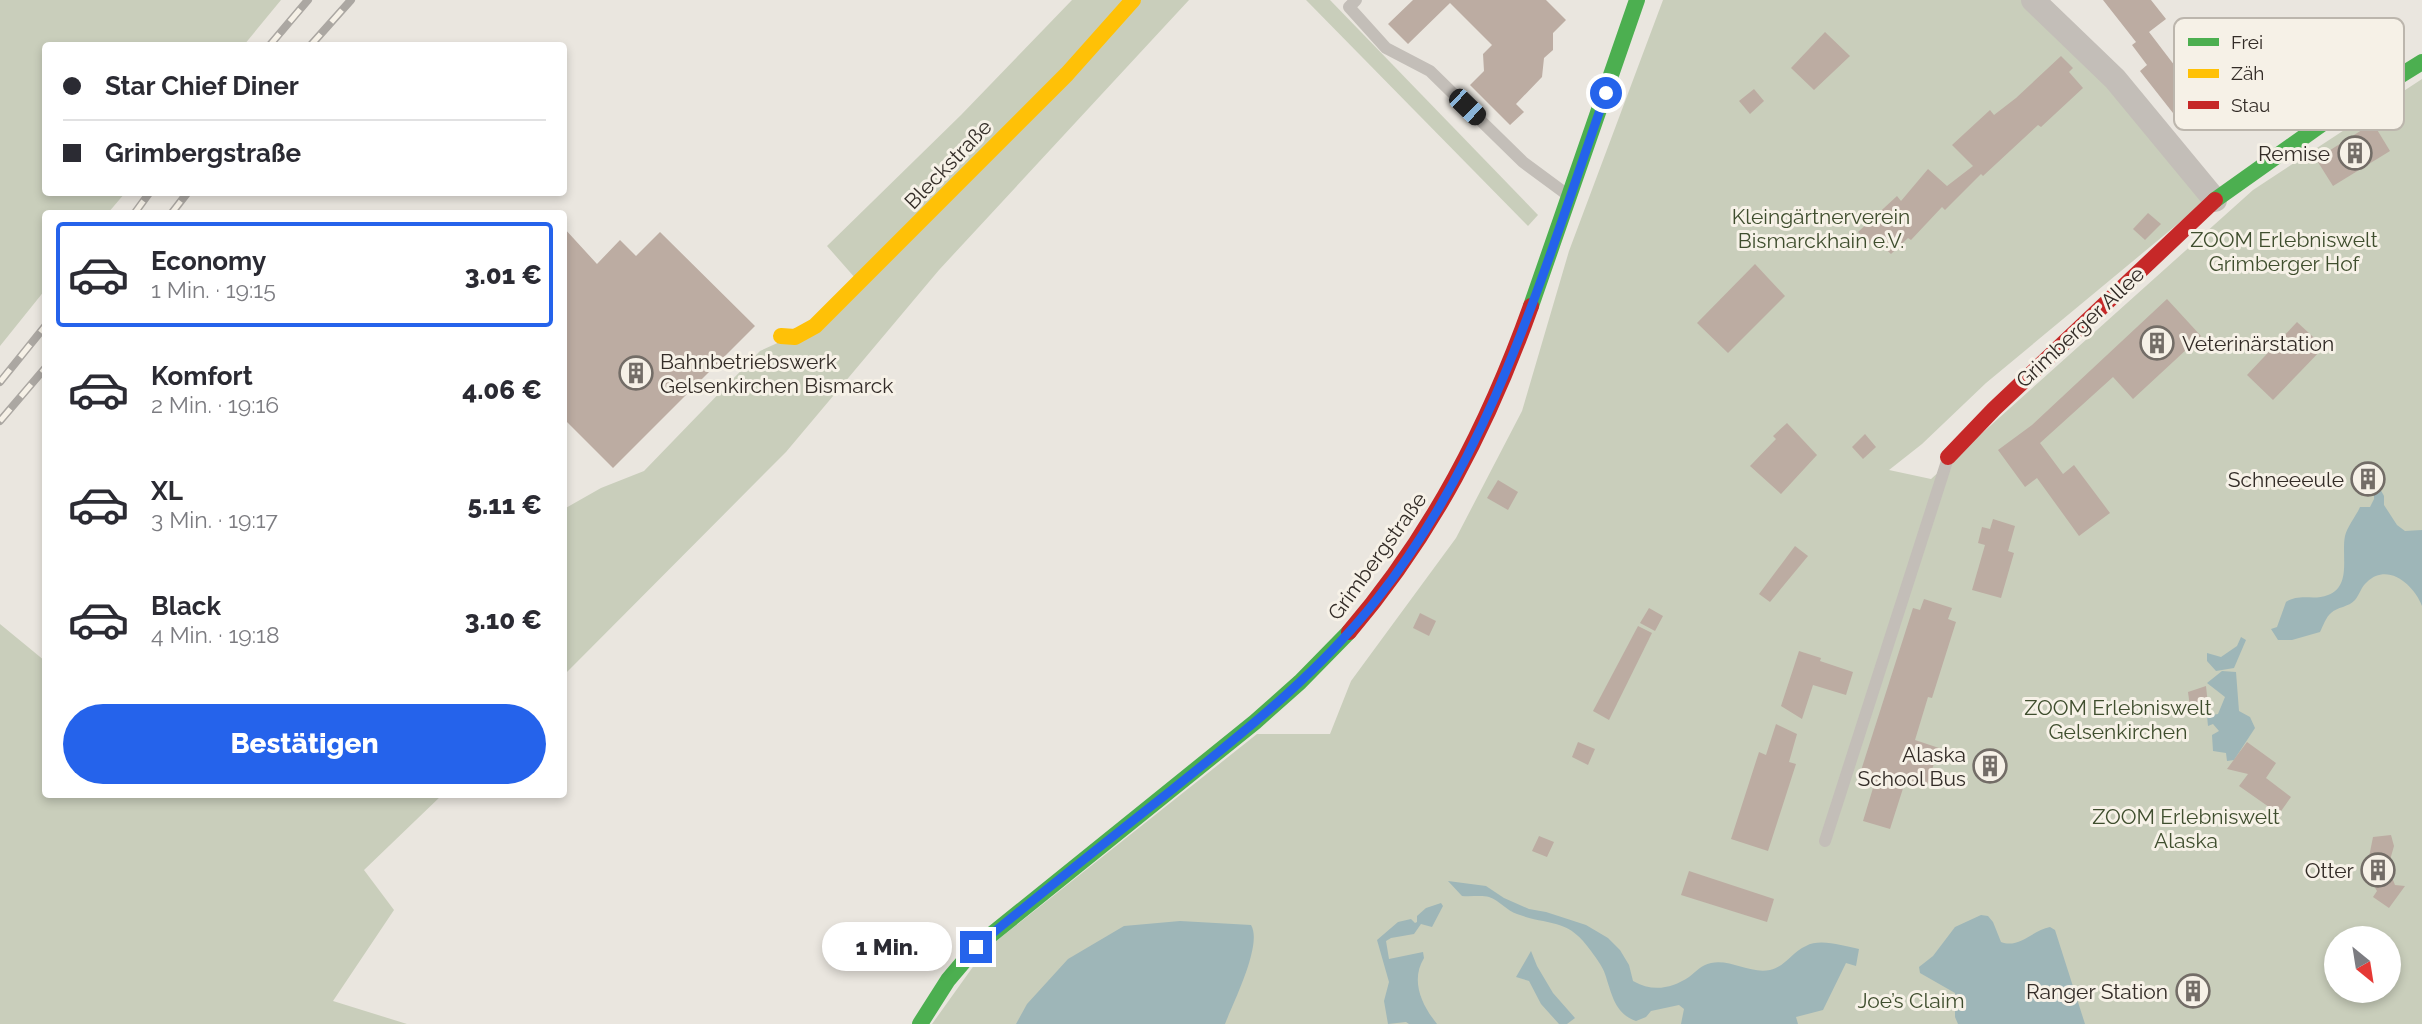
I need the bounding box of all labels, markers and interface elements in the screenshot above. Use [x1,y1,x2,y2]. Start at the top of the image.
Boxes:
legend [2174,18,2404,130]
text: Frei [2231,31,2263,53]
text: Zäh [2231,62,2264,84]
text: Star Chief Diner [105,71,299,101]
route start [1590,77,1622,109]
car [1445,85,1490,129]
text: Stau [2231,94,2270,116]
street label: Bleckstraße [899,114,997,214]
building icon: Remise [2336,134,2374,172]
text: Grimbergstraße [105,138,301,168]
place label: Remise [2258,141,2330,166]
park label: Kleingärtnerverein Bismarckhain e.V. [1732,204,1910,253]
park label: ZOOM Erlebniswelt Grimberger Hof [2190,227,2378,276]
icon: car [67,243,130,306]
text: Economy [151,246,266,276]
text: 3.01 € [465,260,542,290]
street label: Grimberger Allee [2011,261,2149,393]
text: 1 Min. · 19:15 [151,276,276,303]
building icon: Veterinärstation [2138,324,2176,362]
place label: Veterinärstation [2182,331,2334,356]
place label: Bahnbetriebswerk Gelsenkirchen Bismarck [660,349,893,398]
building icon: Bahnbetriebswerk Gelsenkirchen Bismarck [617,354,655,392]
icon: car [67,358,130,421]
text: Komfort [151,361,253,391]
text: 4.06 € [462,375,542,405]
text: 2 Min. · 19:16 [151,391,279,418]
building icon: Schneeeule [2349,460,2387,498]
place label: Schneeeule [2228,467,2344,492]
icon: car [67,473,130,536]
text: XL [151,476,183,506]
street label: Grimbergstraße [1322,487,1432,625]
text: 5.11 € [467,490,542,520]
text: 3 Min. · 19:17 [151,506,278,533]
icon: car [67,588,130,651]
text: Black [151,591,221,621]
text: 3.10 € [465,605,542,635]
text: 4 Min. · 19:18 [151,621,280,648]
park label: ZOOM Erlebniswelt Gelsenkirchen [2024,695,2212,744]
button: Bestätigen [63,704,546,784]
place label: Alaska School Bus [1857,742,1966,791]
building icon: Alaska School Bus [1971,747,2009,785]
park label: ZOOM Erlebniswelt Alaska [2092,804,2280,853]
building icon: Otter [2359,851,2397,889]
place label: Otter [2305,858,2355,883]
callout: 1 Min. [822,922,951,972]
north arrow [2324,926,2401,1003]
map controls [2324,926,2401,1003]
route end [960,931,992,963]
text: 1 Min. [856,933,918,960]
building icon: Ranger Station [2174,972,2212,1010]
place label: Ranger Station [2026,979,2168,1004]
park label: Joe’s Claim [1857,988,1965,1013]

